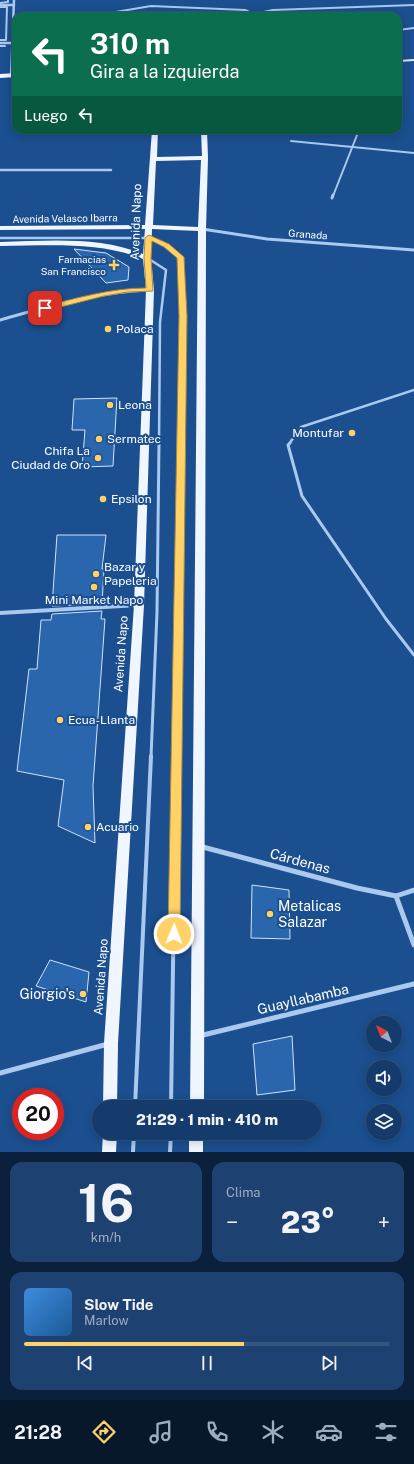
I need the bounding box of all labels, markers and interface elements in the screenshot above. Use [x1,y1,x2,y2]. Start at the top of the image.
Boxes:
text: 310 m [90,27,170,60]
icon: left [24,28,76,80]
text: Gira a la izquierda [90,61,239,82]
icon: left [75,104,97,126]
text: Luego [24,107,67,124]
street label: Avenida Napo [128,183,144,261]
street label: Avenida Velasco Ibarra [12,211,118,225]
street label: Granada [288,227,328,241]
place label: Farmacias San Francisco [41,253,106,277]
marker: Farmacias San Francisco [109,260,119,270]
pin [28,291,62,325]
icon: arrive [34,297,56,319]
place label: Polaca [116,322,154,336]
marker: Polaca [103,324,113,334]
place label: Leona [118,398,152,412]
marker: Leona [105,400,115,410]
place label: Montufar [292,426,344,440]
marker: Montufar [347,428,357,438]
place label: Sermatec [107,432,161,446]
marker: Sermatec [94,434,104,444]
place label: Chifa La Ciudad de Oro [11,444,90,472]
marker: Chifa La Ciudad de Oro [93,453,103,463]
place label: Epsilon [111,492,152,506]
marker: Epsilon [98,494,108,504]
place label: Bazar y Papeleria [104,560,157,588]
marker: Bazar y Papeleria [91,569,101,579]
marker: Mini Market Napo [89,582,99,592]
place label: Mini Market Napo [45,593,143,607]
street label: Avenida Napo [111,615,131,693]
place label: Ecua-Llanta [68,713,135,727]
marker: Ecua-Llanta [55,715,65,725]
place label: Acuario [96,820,139,834]
marker: Acuario [83,822,93,832]
street label: Cárdenas [268,845,332,877]
place label: Metalicas Salazar [278,898,341,930]
marker: Metalicas Salazar [265,909,275,919]
position arrow [153,913,195,955]
street label: Avenida Napo [91,938,111,1016]
street label: Guayllabamba [256,981,350,1017]
place label: Giorgio's [19,986,75,1002]
marker: Giorgio's [78,989,88,999]
north arrow [366,1016,402,1052]
map controls [366,1016,402,1140]
button: sound [366,1060,402,1096]
speed limit sign: 20 [12,1088,64,1140]
button: layers [366,1104,402,1140]
text: 21:29 · 1 min · 410 m [136,1111,278,1128]
text: 16 [78,1173,134,1234]
text: Clima [226,1185,261,1200]
text: 23° [281,1204,335,1240]
text: − [226,1209,238,1235]
text: + [378,1209,390,1235]
text: km/h [91,1230,121,1245]
text: Slow Tide [84,1296,153,1313]
text: Marlow [84,1313,129,1328]
icon: previous [74,1352,96,1374]
icon: pause [196,1352,218,1374]
icon: next [318,1352,340,1374]
icon: directions [90,1418,118,1446]
icon: music [147,1418,175,1446]
icon: phone [203,1418,231,1446]
icon: climate [259,1418,287,1446]
icon: car [315,1418,343,1446]
icon: filters [372,1418,400,1446]
text: 21:28 [14,1422,62,1443]

